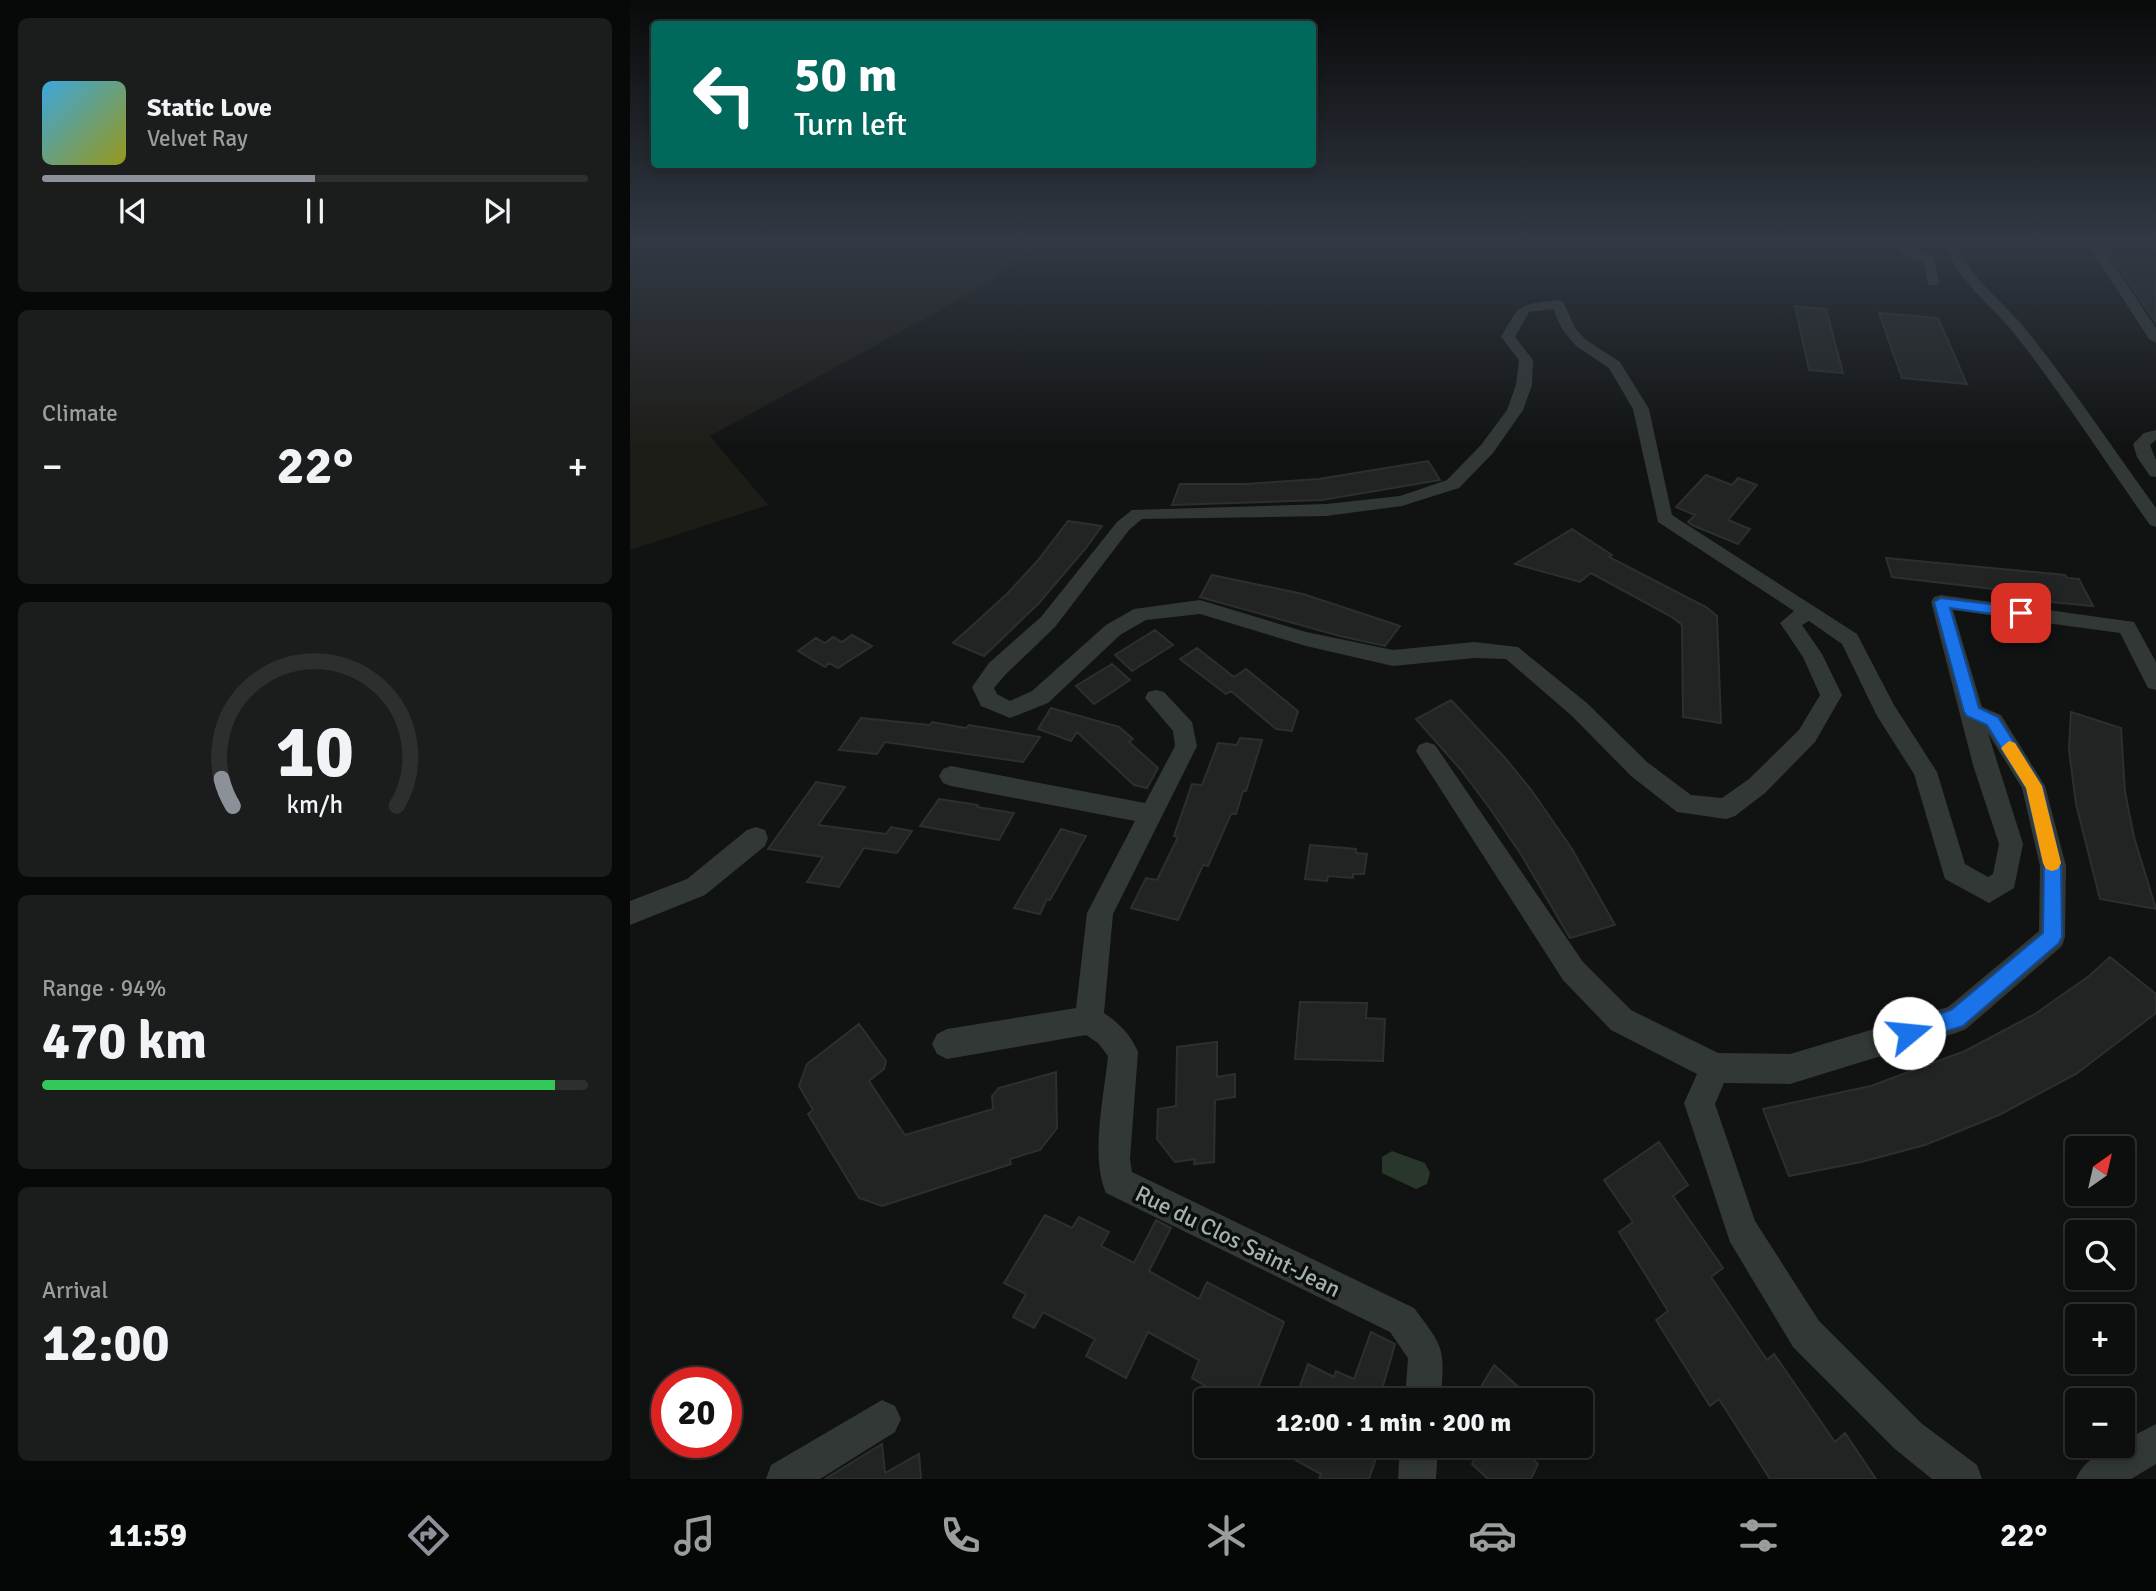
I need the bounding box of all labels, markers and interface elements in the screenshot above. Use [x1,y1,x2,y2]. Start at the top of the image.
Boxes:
text: 50 m [794,45,897,105]
icon: left [679,49,770,140]
text: Static Love [147,92,272,124]
text: Turn left [794,105,907,144]
text: Velvet Ray [147,124,248,153]
icon: previous [114,192,152,230]
icon: pause [296,192,334,230]
icon: next [478,192,516,230]
text: Climate [42,399,118,428]
text: 22° [277,434,353,498]
text: − [42,443,63,490]
text: + [567,443,588,490]
pin [1991,583,2051,643]
icon: arrive [2002,594,2040,632]
text: 10 [276,708,354,797]
text: km/h [287,788,343,819]
text: Range · 94% [42,974,166,1003]
position arrow [1872,996,1946,1070]
text: 470 km [42,1009,207,1073]
north arrow [2065,1136,2135,1206]
map controls [2065,1136,2135,1458]
street label: Rue du Clos Saint-Jean [1130,1179,1345,1304]
button: search [2065,1220,2135,1290]
text: Arrival [42,1276,108,1305]
button: + [2065,1304,2135,1374]
text: 12:00 [42,1311,170,1375]
speed limit sign: 20 [651,1367,742,1458]
button: − [2065,1388,2135,1458]
text: 12:00 · 1 min · 200 m [1276,1407,1511,1439]
icon: directions [404,1511,453,1560]
icon: music [670,1511,719,1560]
icon: phone [936,1511,985,1560]
icon: climate [1202,1511,1251,1560]
icon: car [1468,1511,1517,1560]
icon: filters [1734,1511,1783,1560]
text: 11:59 [109,1516,187,1555]
text: 22° [2000,1516,2047,1555]

